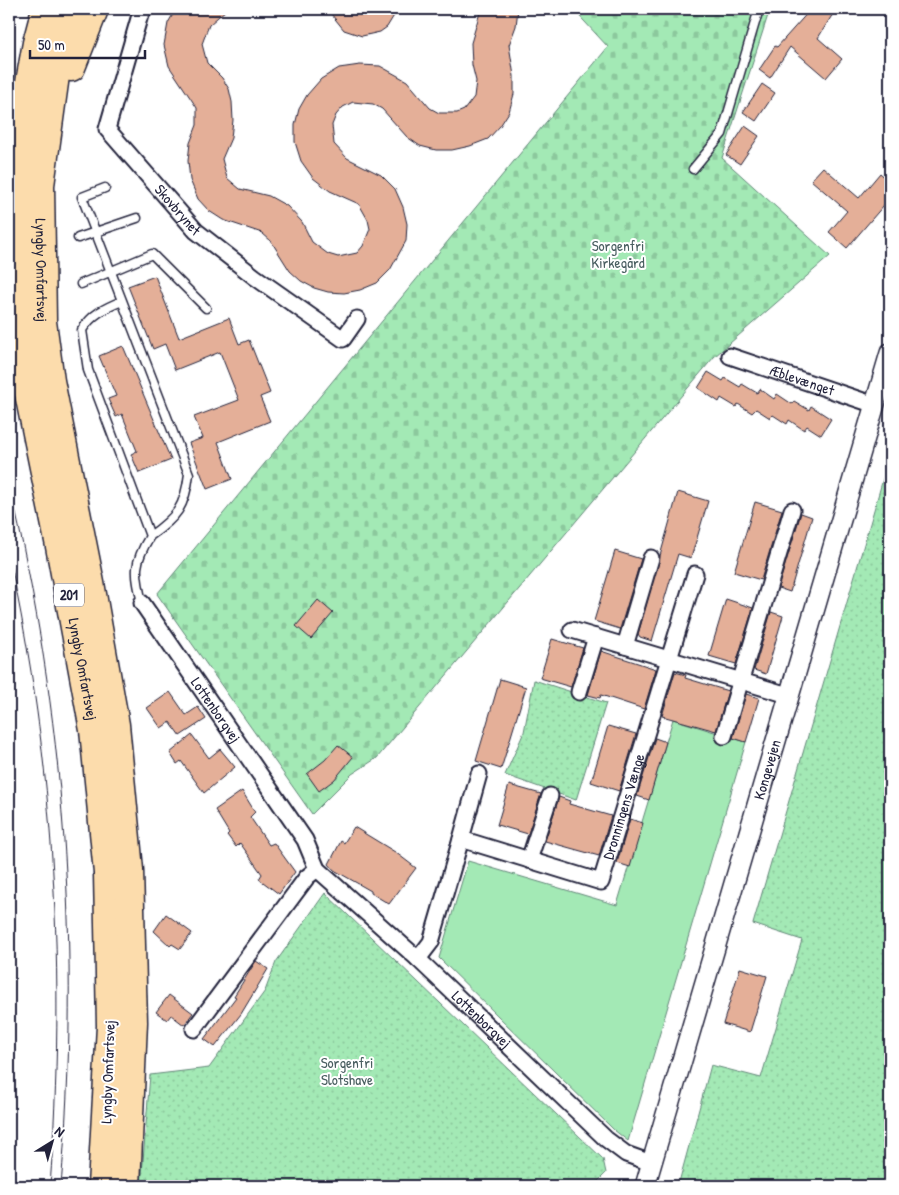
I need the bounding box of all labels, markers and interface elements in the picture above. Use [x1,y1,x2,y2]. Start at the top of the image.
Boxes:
scale bar [30,28,145,60]
text: 50 m [38,34,65,55]
street label: Skovbrynet [150,180,206,241]
street label: Lyngby Omfartsvej [30,218,53,322]
park label: Sorgenfri Kirkegård [591,235,645,273]
street label: Æblevænget [767,359,838,401]
road number: 201 [54,584,84,606]
street label: Lyngby Omfartsvej [63,616,103,722]
street label: Lottenborgvej [186,673,246,747]
street label: Kongevejen [748,737,786,802]
street label: Dronningens Vænge [598,751,650,862]
street label: Lottenborgvej [447,986,516,1053]
street label: Lyngby Omfartsvej [95,1020,120,1124]
park label: Sorgenfri Slotshave [321,1052,373,1090]
north arrow [28,1118,78,1168]
text: N [51,1121,69,1141]

